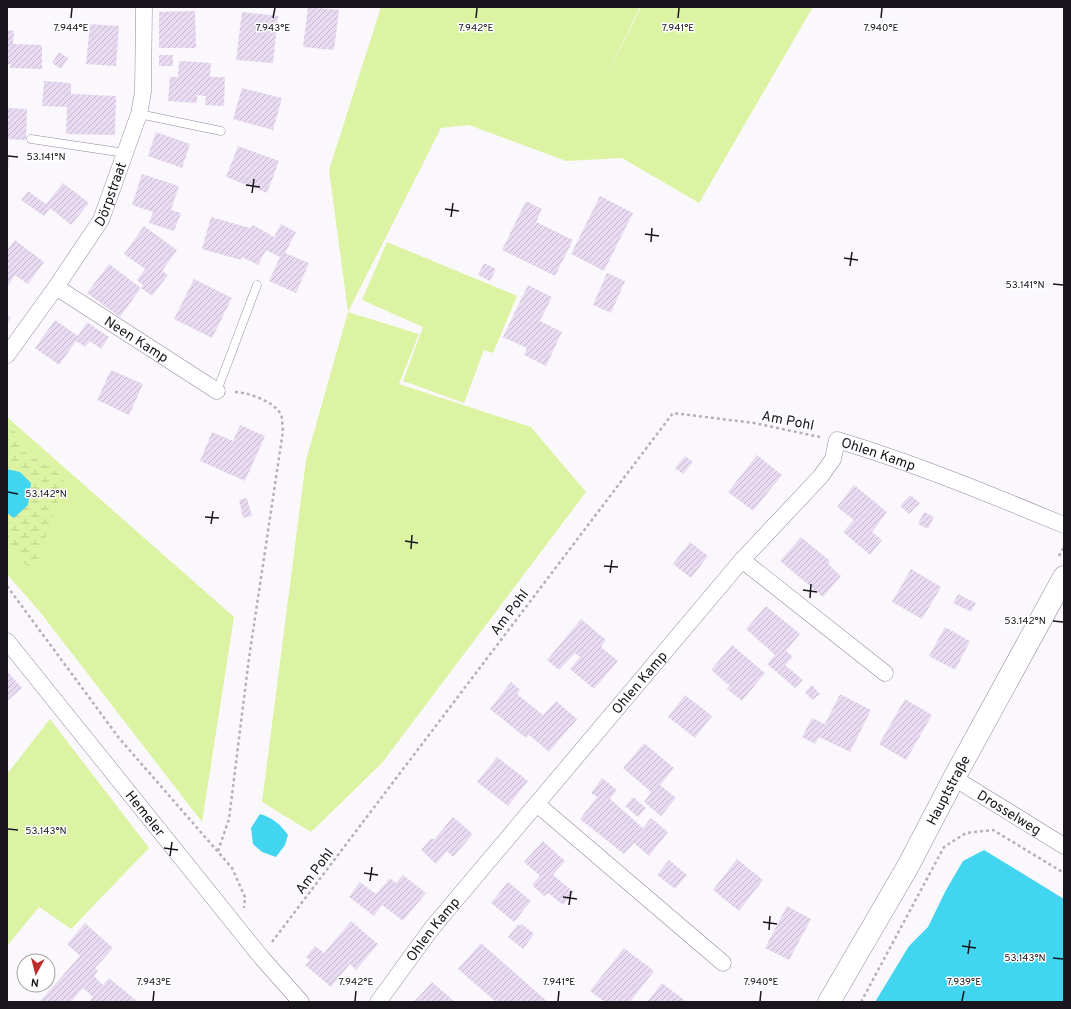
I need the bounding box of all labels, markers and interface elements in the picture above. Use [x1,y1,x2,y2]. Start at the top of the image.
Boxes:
text: 7.944°E [54,22,88,35]
text: 7.943°E [256,22,290,35]
text: 7.942°E [459,22,493,35]
text: 7.941°E [662,22,694,35]
text: 7.940°E [863,22,899,35]
text: 53.141°N [26,151,66,164]
street label: Dörpstraat [92,160,131,231]
text: 53.141°N [1005,279,1045,292]
street label: Neen Kamp [100,313,171,367]
street label: Am Pohl [760,408,815,435]
street label: Ohlen Kamp [839,435,918,475]
text: 53.142°N [25,488,67,501]
street label: Am Pohl [487,587,533,639]
text: 53.142°N [1004,615,1046,628]
street label: Ohlen Kamp [609,648,672,718]
street label: Hauptstraße [924,753,975,829]
street label: Drosselweg [973,787,1044,840]
street label: Hemeler [121,788,168,841]
text: 53.143°N [25,825,67,838]
street label: Am Pohl [292,846,338,898]
street label: Ohlen Kamp [403,894,464,966]
text: 53.143°N [1004,952,1046,965]
north arrow [16,953,56,993]
text: N [30,975,40,989]
text: 7.943°E [137,976,171,989]
text: 7.942°E [339,976,373,989]
text: 7.941°E [543,976,575,989]
text: 7.940°E [743,976,779,989]
text: 7.939°E [947,976,981,989]

